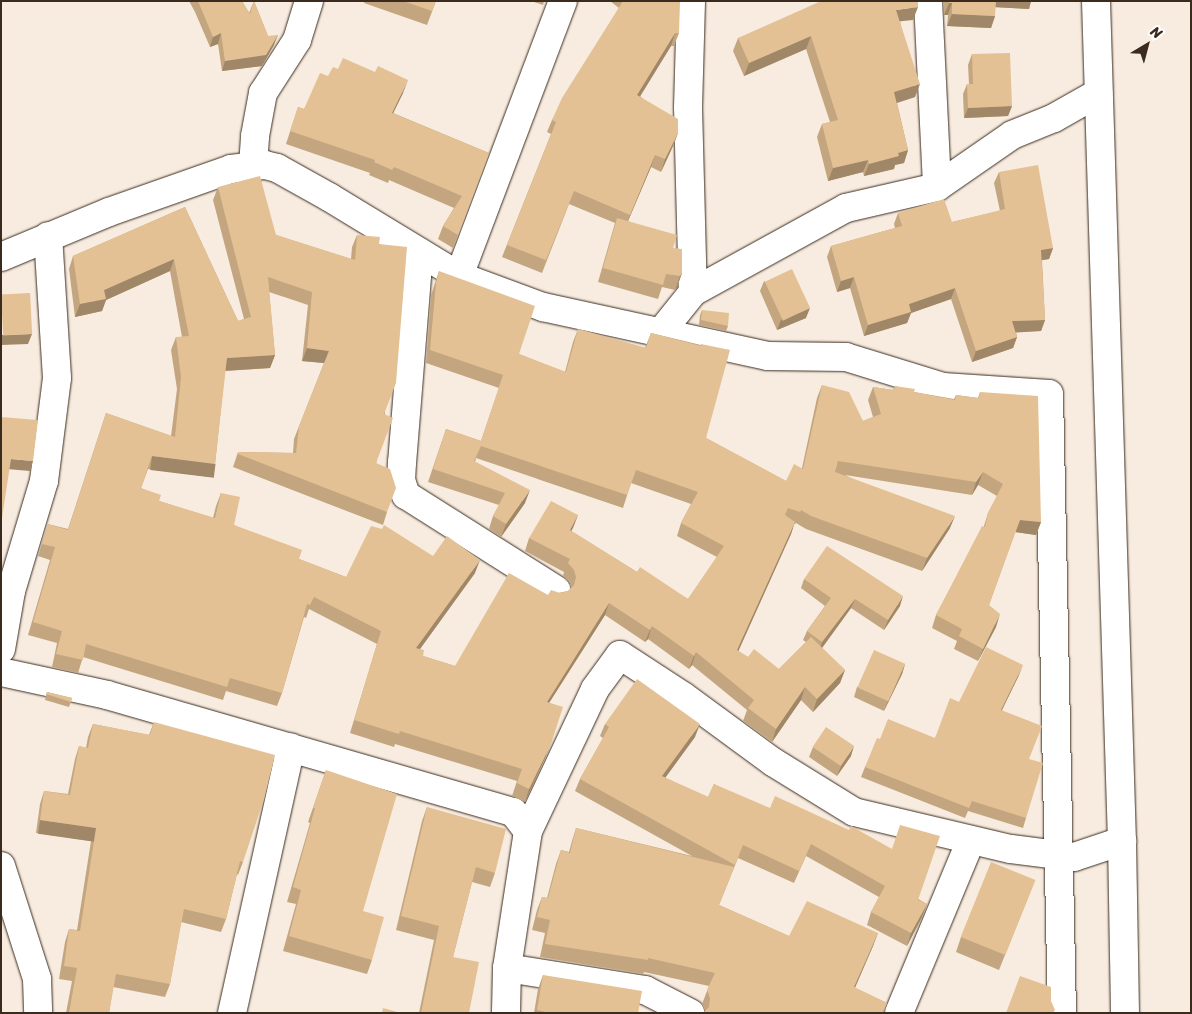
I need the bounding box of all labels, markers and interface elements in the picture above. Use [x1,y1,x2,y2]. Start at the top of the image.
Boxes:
north arrow [1122,20,1172,70]
text: N [1145,20,1168,46]

